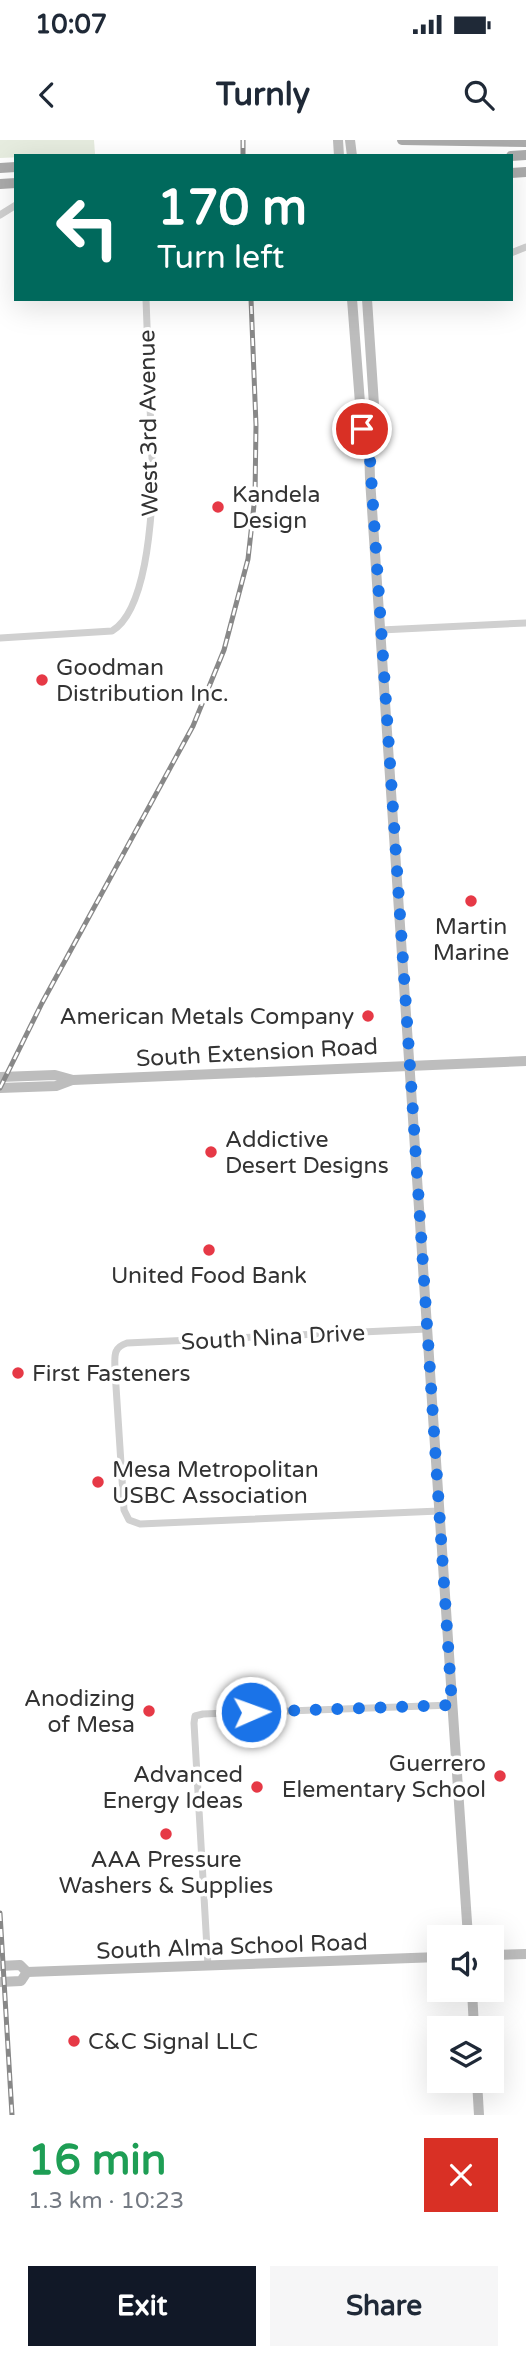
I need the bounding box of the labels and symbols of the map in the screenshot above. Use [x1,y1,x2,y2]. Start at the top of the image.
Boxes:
street label: West 3rd Avenue [133,329,165,517]
pin [332,399,392,459]
place label: Kandela Design [232,481,321,535]
marker: Kandela Design [210,499,226,515]
place label: Goodman Distribution Inc. [56,654,229,708]
marker: Goodman Distribution Inc. [34,672,50,688]
marker: Martin Marine [463,893,479,909]
place label: Martin Marine [433,913,509,967]
place label: American Metals Company [59,1003,354,1031]
marker: American Metals Company [360,1008,376,1024]
street label: South Extension Road [135,1033,379,1073]
place label: Addictive Desert Designs [225,1126,389,1180]
marker: Addictive Desert Designs [203,1144,219,1160]
marker: United Food Bank [201,1242,217,1258]
place label: United Food Bank [111,1262,307,1290]
street label: South Nina Drive [180,1319,366,1357]
place label: First Fasteners [32,1360,191,1388]
marker: First Fasteners [10,1365,26,1381]
place label: Mesa Metropolitan USBC Association [112,1456,319,1510]
marker: Mesa Metropolitan USBC Association [90,1474,106,1490]
position arrow [214,1675,288,1749]
place label: Anodizing of Mesa [24,1685,135,1739]
marker: Anodizing of Mesa [141,1703,157,1719]
place label: Guerrero Elementary School [282,1750,486,1804]
place label: Advanced Energy Ideas [102,1761,243,1815]
marker: Guerrero Elementary School [492,1768,508,1784]
marker: Advanced Energy Ideas [249,1779,265,1795]
marker: AAA Pressure Washers & Supplies [158,1826,174,1842]
place label: AAA Pressure Washers & Supplies [59,1846,273,1900]
street label: South Alma School Road [96,1928,368,1966]
place label: C&C Signal LLC [88,2028,258,2056]
marker: C&C Signal LLC [66,2033,82,2049]

